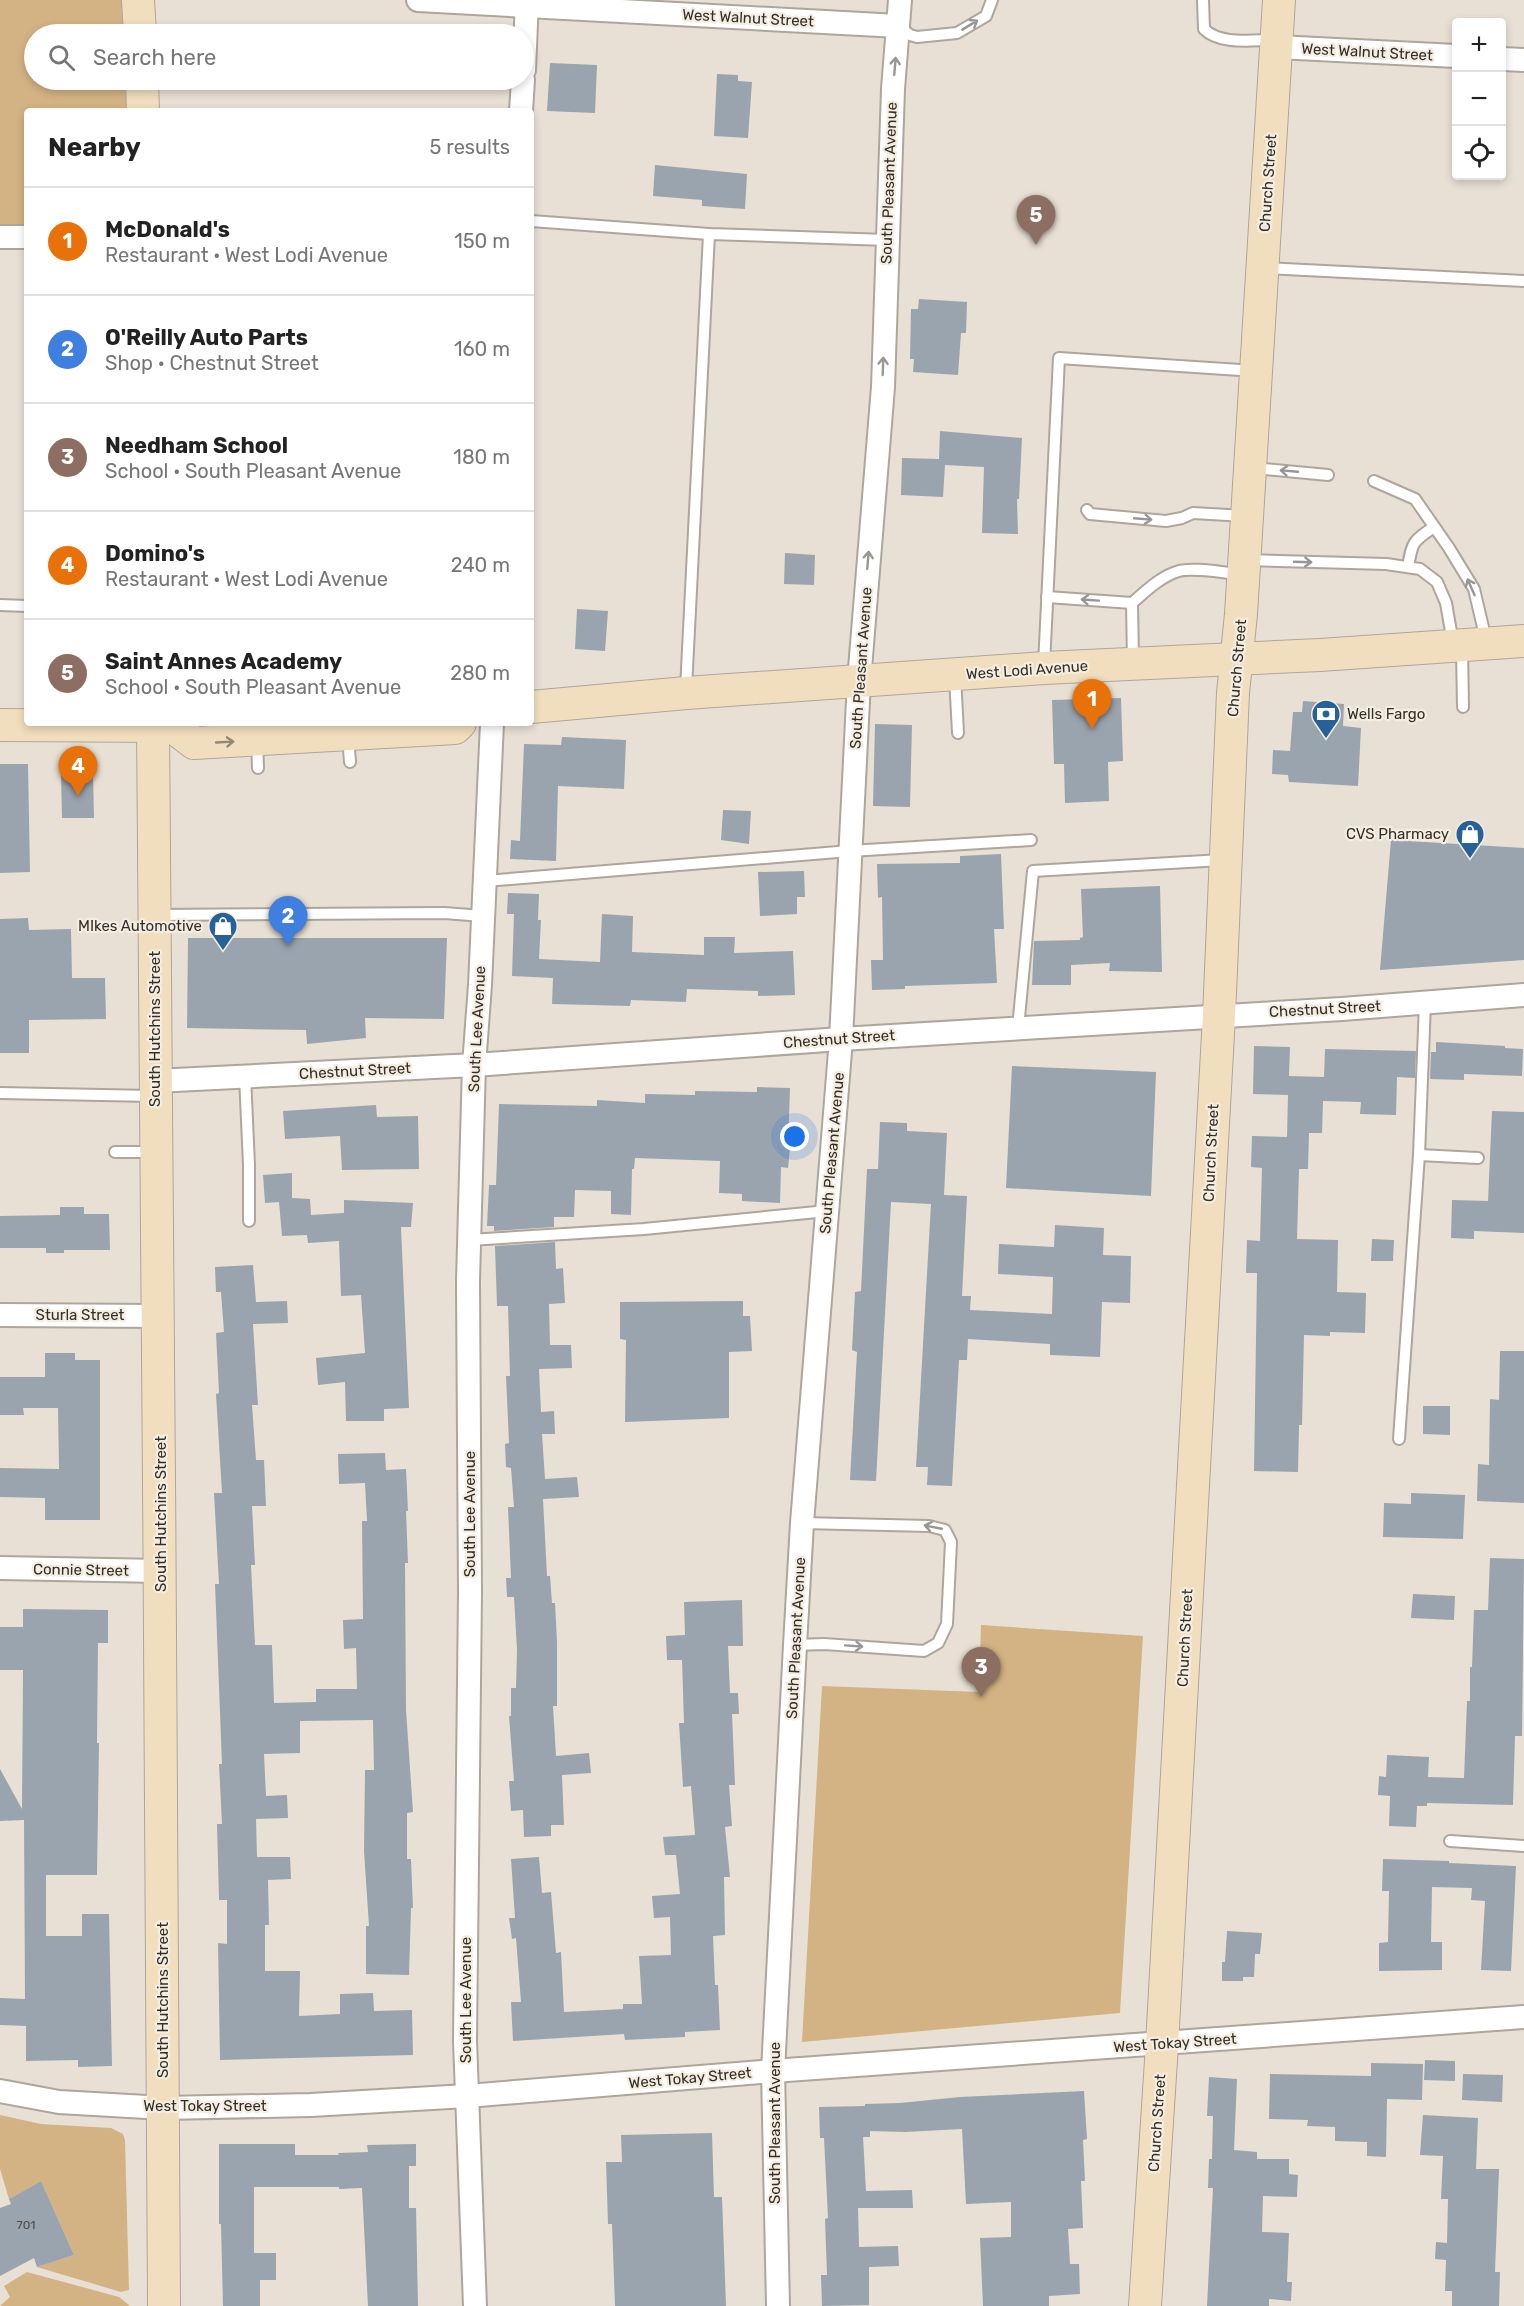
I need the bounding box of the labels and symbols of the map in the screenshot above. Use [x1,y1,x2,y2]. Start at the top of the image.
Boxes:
street label: West Walnut Street [682,6,814,30]
one-way arrow [961,19,978,31]
street label: West Walnut Street [1301,40,1433,64]
one-way arrow [890,56,901,76]
street label: South Pleasant Avenue [877,102,901,264]
street label: Church Street [1256,133,1280,233]
pin: 5 [1016,196,1056,245]
one-way arrow [878,356,889,376]
one-way arrow [1279,465,1299,476]
one-way arrow [1132,514,1152,525]
one-way arrow [863,551,874,571]
one-way arrow [1292,557,1312,568]
one-way arrow [1465,579,1476,597]
street label: South Pleasant Avenue [846,586,876,750]
one-way arrow [1080,594,1100,605]
street label: Church Street [1224,618,1250,718]
street label: West Lodi Avenue [965,657,1089,683]
pin: 1 [1072,680,1112,729]
bank icon: Wells Fargo [1310,698,1342,740]
place label: Wells Fargo [1347,705,1425,723]
one-way arrow [214,736,234,747]
pin: 4 [58,746,98,796]
shop icon: CVS Pharmacy [1454,818,1486,860]
place label: CVS Pharmacy [1346,825,1449,843]
pin: 2 [268,896,308,946]
shop icon: MIkes Automotive [207,910,239,952]
place label: MIkes Automotive [78,917,202,935]
street label: South Hutchins Street [146,951,164,1107]
street label: South Lee Avenue [465,965,489,1093]
street label: Chestnut Street [1269,997,1382,1021]
street label: Chestnut Street [782,1026,896,1052]
street label: Chestnut Street [299,1059,412,1083]
street label: South Pleasant Avenue [816,1071,848,1235]
street label: Church Street [1199,1103,1223,1202]
your location [780,1122,809,1151]
street label: Sturla Street [36,1306,125,1324]
street label: South Hutchins Street [152,1436,170,1592]
street label: South Lee Avenue [461,1451,479,1577]
one-way arrow [923,1522,943,1533]
street label: South Pleasant Avenue [783,1557,809,1719]
street label: Connie Street [33,1560,129,1580]
street label: Church Street [1173,1588,1197,1687]
one-way arrow [843,1641,863,1652]
pin: 3 [962,1648,1000,1697]
street label: South Hutchins Street [154,1922,172,2078]
street label: South Lee Avenue [457,1937,475,2063]
street label: West Tokay Street [1113,2030,1237,2056]
street label: South Pleasant Avenue [766,2042,784,2204]
street label: West Tokay Street [628,2064,752,2092]
street label: Church Street [1145,2073,1169,2173]
street label: West Tokay Street [143,2097,267,2115]
house number: 701 [17,2218,35,2232]

